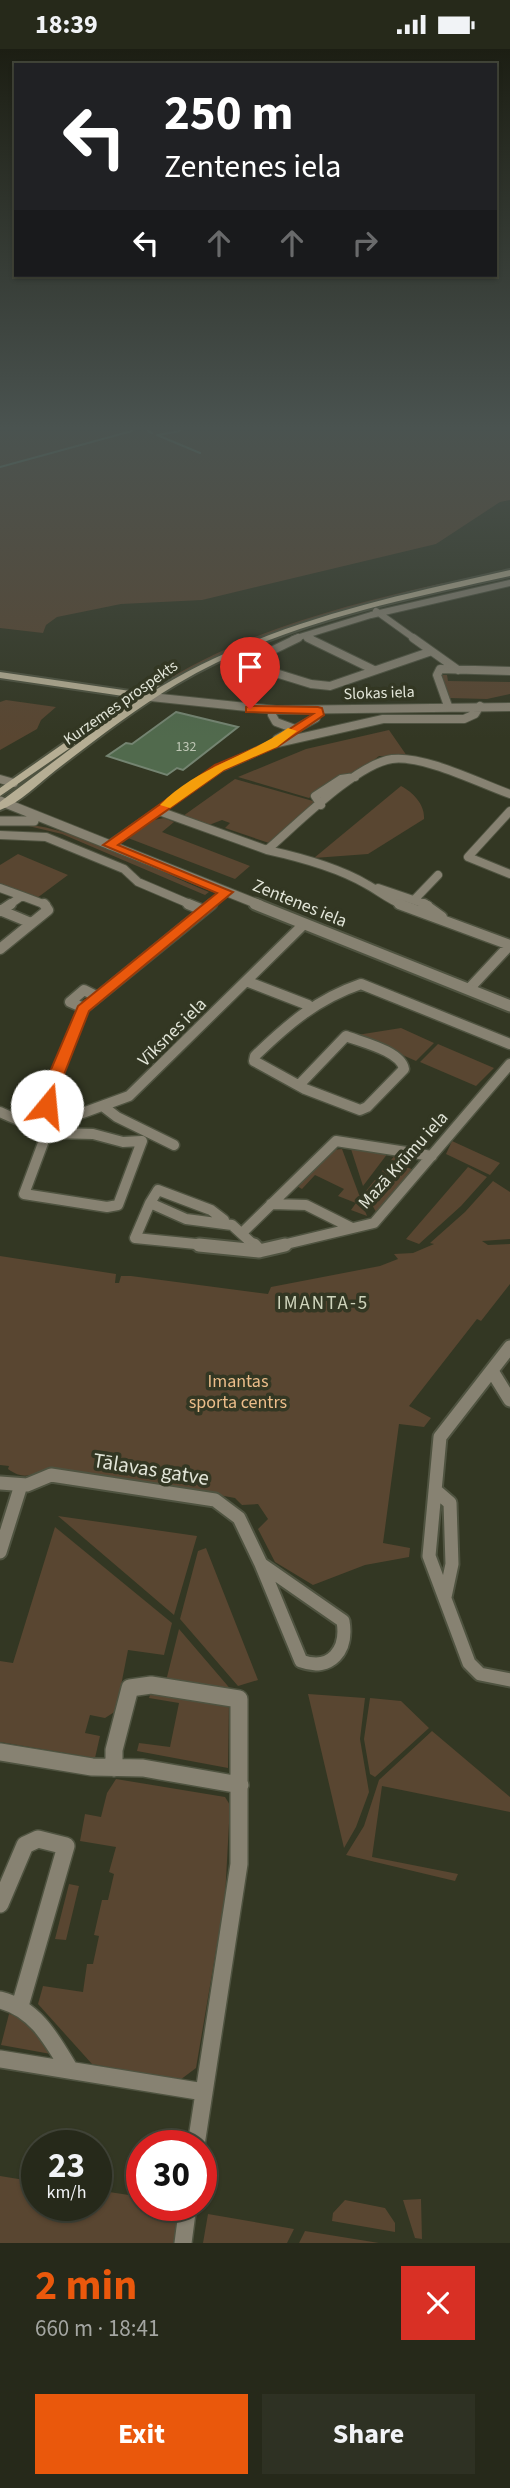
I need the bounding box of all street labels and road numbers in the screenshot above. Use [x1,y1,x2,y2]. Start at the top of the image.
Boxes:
street label: Kurzemes prospekts [59,655,182,751]
street label: Slokas iela [343,681,415,705]
street label: Zentenes iela [249,873,351,934]
street label: Vīksnes iela [132,992,212,1072]
street label: Mazā Krūmu iela [353,1106,454,1215]
street label: Tālavas gatve [91,1445,211,1493]

